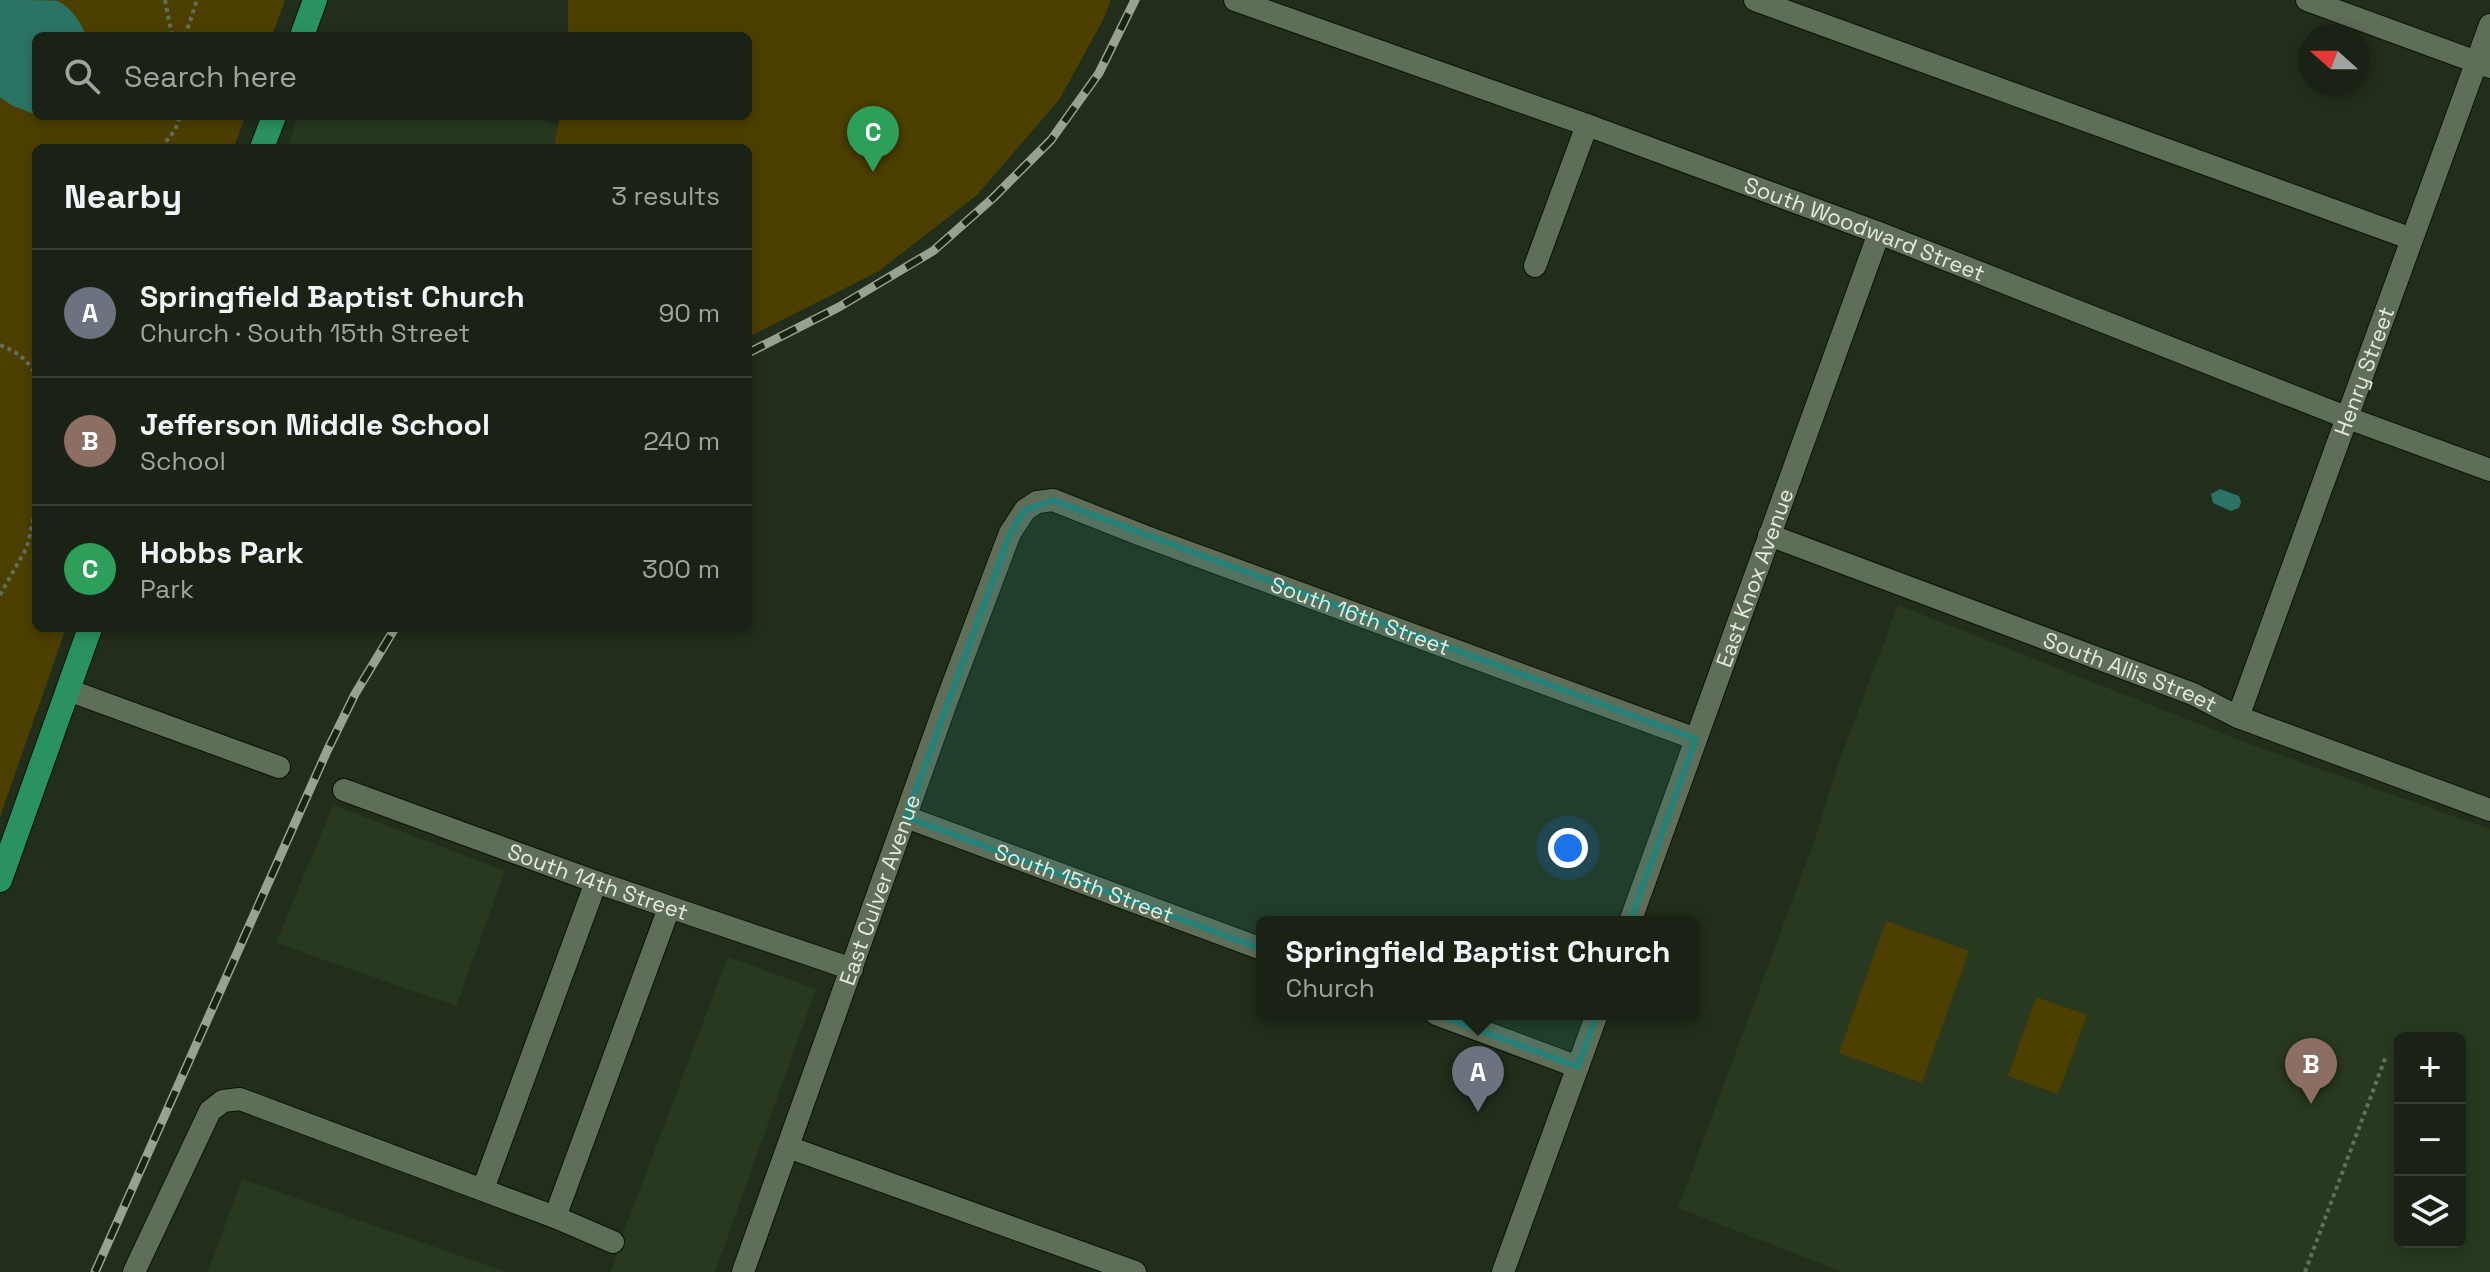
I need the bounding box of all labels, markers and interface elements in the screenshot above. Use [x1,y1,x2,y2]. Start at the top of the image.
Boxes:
north arrow [2298,24,2370,96]
search box [32,32,752,120]
icon: search [60,54,104,98]
text: Search here [124,57,297,96]
pin: C [847,106,899,172]
street label: South Woodward Street [1741,170,1989,287]
text: Nearby [64,175,182,218]
text: 3 results [611,179,720,213]
text: Springfield Baptist Church [140,277,525,316]
text: A [82,296,98,330]
text: 90 m [658,296,720,330]
street label: Henry Street [2328,303,2400,440]
text: Church · South 15th Street [140,316,470,350]
text: Jefferson Middle School [140,405,490,444]
text: B [81,424,99,458]
text: 240 m [643,424,720,458]
text: School [140,444,226,478]
street label: East Knox Avenue [1709,485,1800,671]
text: Hobbs Park [140,533,304,572]
text: C [82,552,98,586]
text: 300 m [642,552,720,586]
street label: South 16th Street [1267,570,1454,661]
text: Park [140,572,194,606]
street label: South Allis Street [2039,625,2222,718]
street label: East Culver Avenue [832,790,926,989]
your location [1548,828,1588,868]
street label: South 14th Street [504,837,692,926]
street label: South 15th Street [991,837,1178,929]
popup [1256,916,1700,1020]
text: Springfield Baptist Church [1286,932,1670,971]
text: Church [1286,971,1375,1005]
map controls [2394,1032,2466,1248]
button: + [2394,1032,2466,1104]
pin: B [2285,1038,2337,1104]
pin: A [1452,1046,1504,1112]
button: − [2394,1104,2466,1176]
button: layers [2394,1176,2466,1248]

